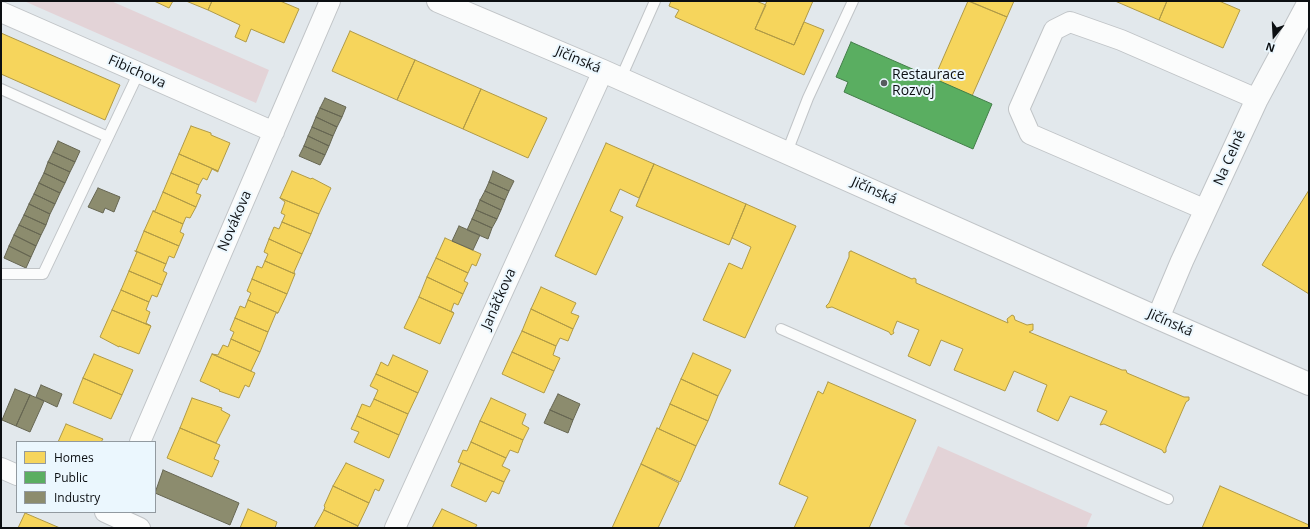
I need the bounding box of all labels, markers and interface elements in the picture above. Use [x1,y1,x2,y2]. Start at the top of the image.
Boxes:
north arrow [1254,16,1294,56]
text: N [1264,39,1277,56]
street label: Jičínská [553,43,603,77]
street label: Fibichova [106,52,168,92]
place label: Restaurace Rozvoj [892,67,965,100]
marker: Restaurace Rozvoj [879,78,889,88]
street label: Na Celně [1210,128,1250,188]
street label: Jičínská [849,174,899,208]
street label: Novákova [215,188,255,254]
street label: Janáčkova [478,266,520,332]
street label: Jičínská [1145,306,1195,340]
legend [16,441,156,513]
text: Homes [54,449,94,466]
text: Public [54,469,88,486]
text: Industry [54,489,100,506]

